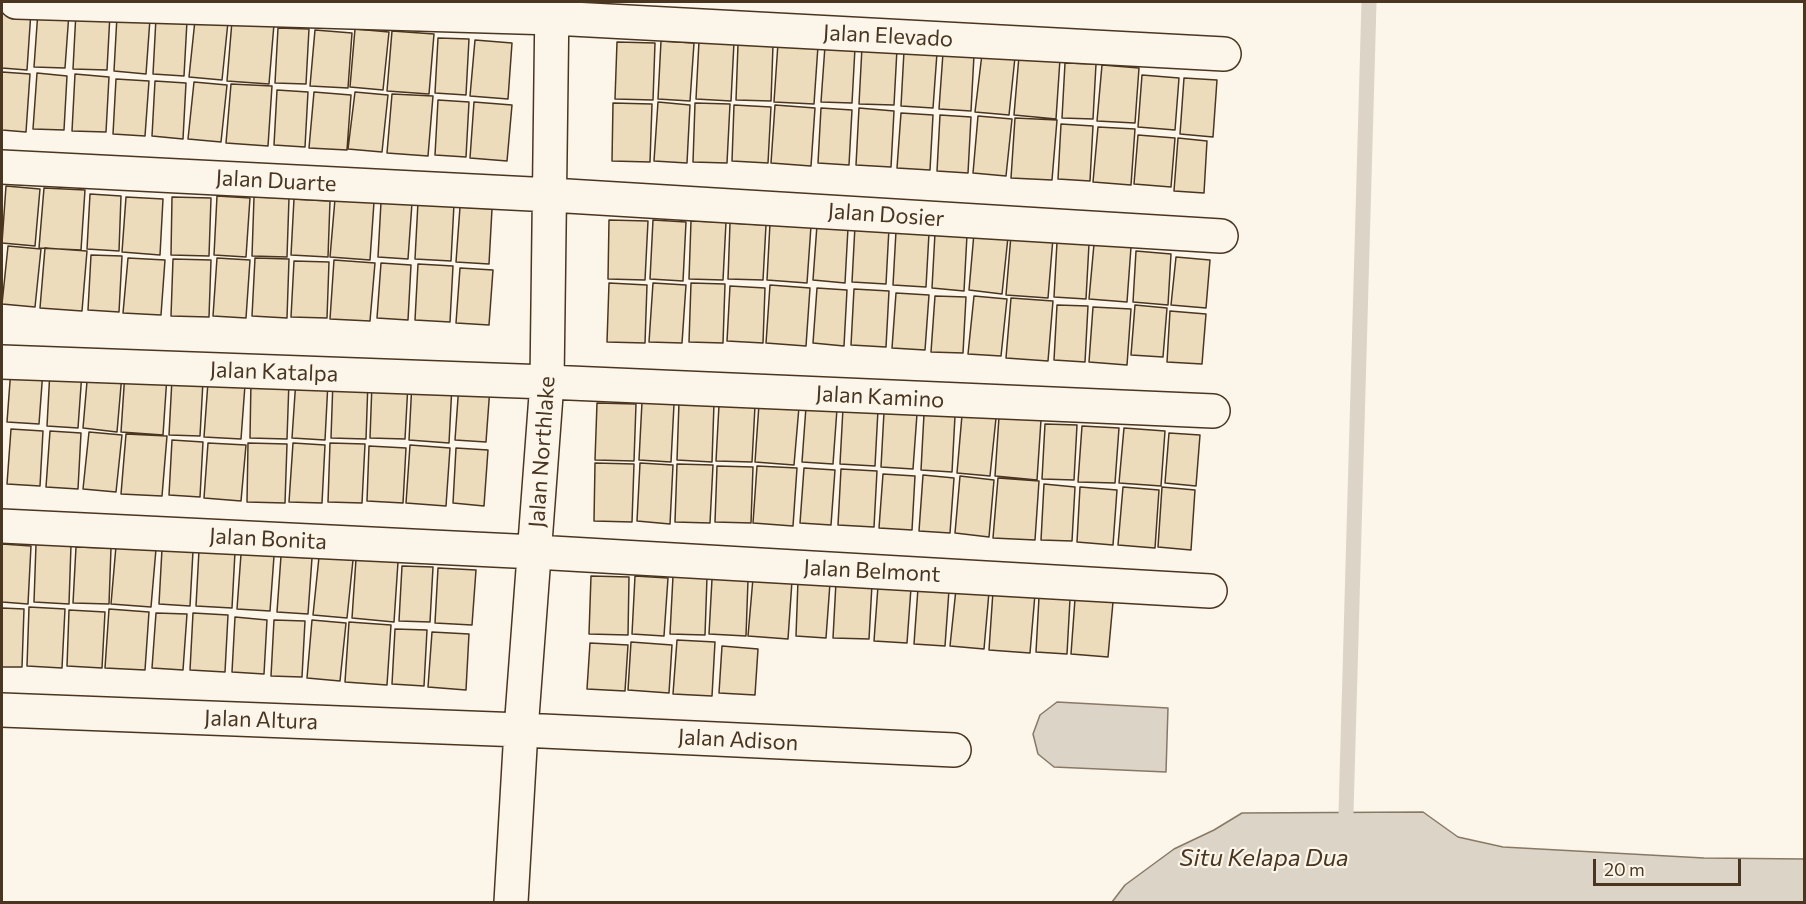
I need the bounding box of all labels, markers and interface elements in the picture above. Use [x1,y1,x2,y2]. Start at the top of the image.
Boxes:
street label: Jalan Elevado [822,19,954,53]
street label: Jalan Duarte [215,165,337,197]
street label: Jalan Dosier [827,198,945,232]
street label: Jalan Katalpa [209,357,339,387]
street label: Jalan Northlake [524,375,560,529]
street label: Jalan Kamino [815,380,945,414]
street label: Jalan Bonita [208,523,328,555]
street label: Jalan Belmont [803,554,941,588]
street label: Jalan Altura [204,705,318,735]
street label: Jalan Adison [677,724,799,756]
water label: Situ Kelapa Dua [1179,844,1349,872]
scale bar [1596,847,1744,885]
text: 20 m [1604,858,1645,880]

